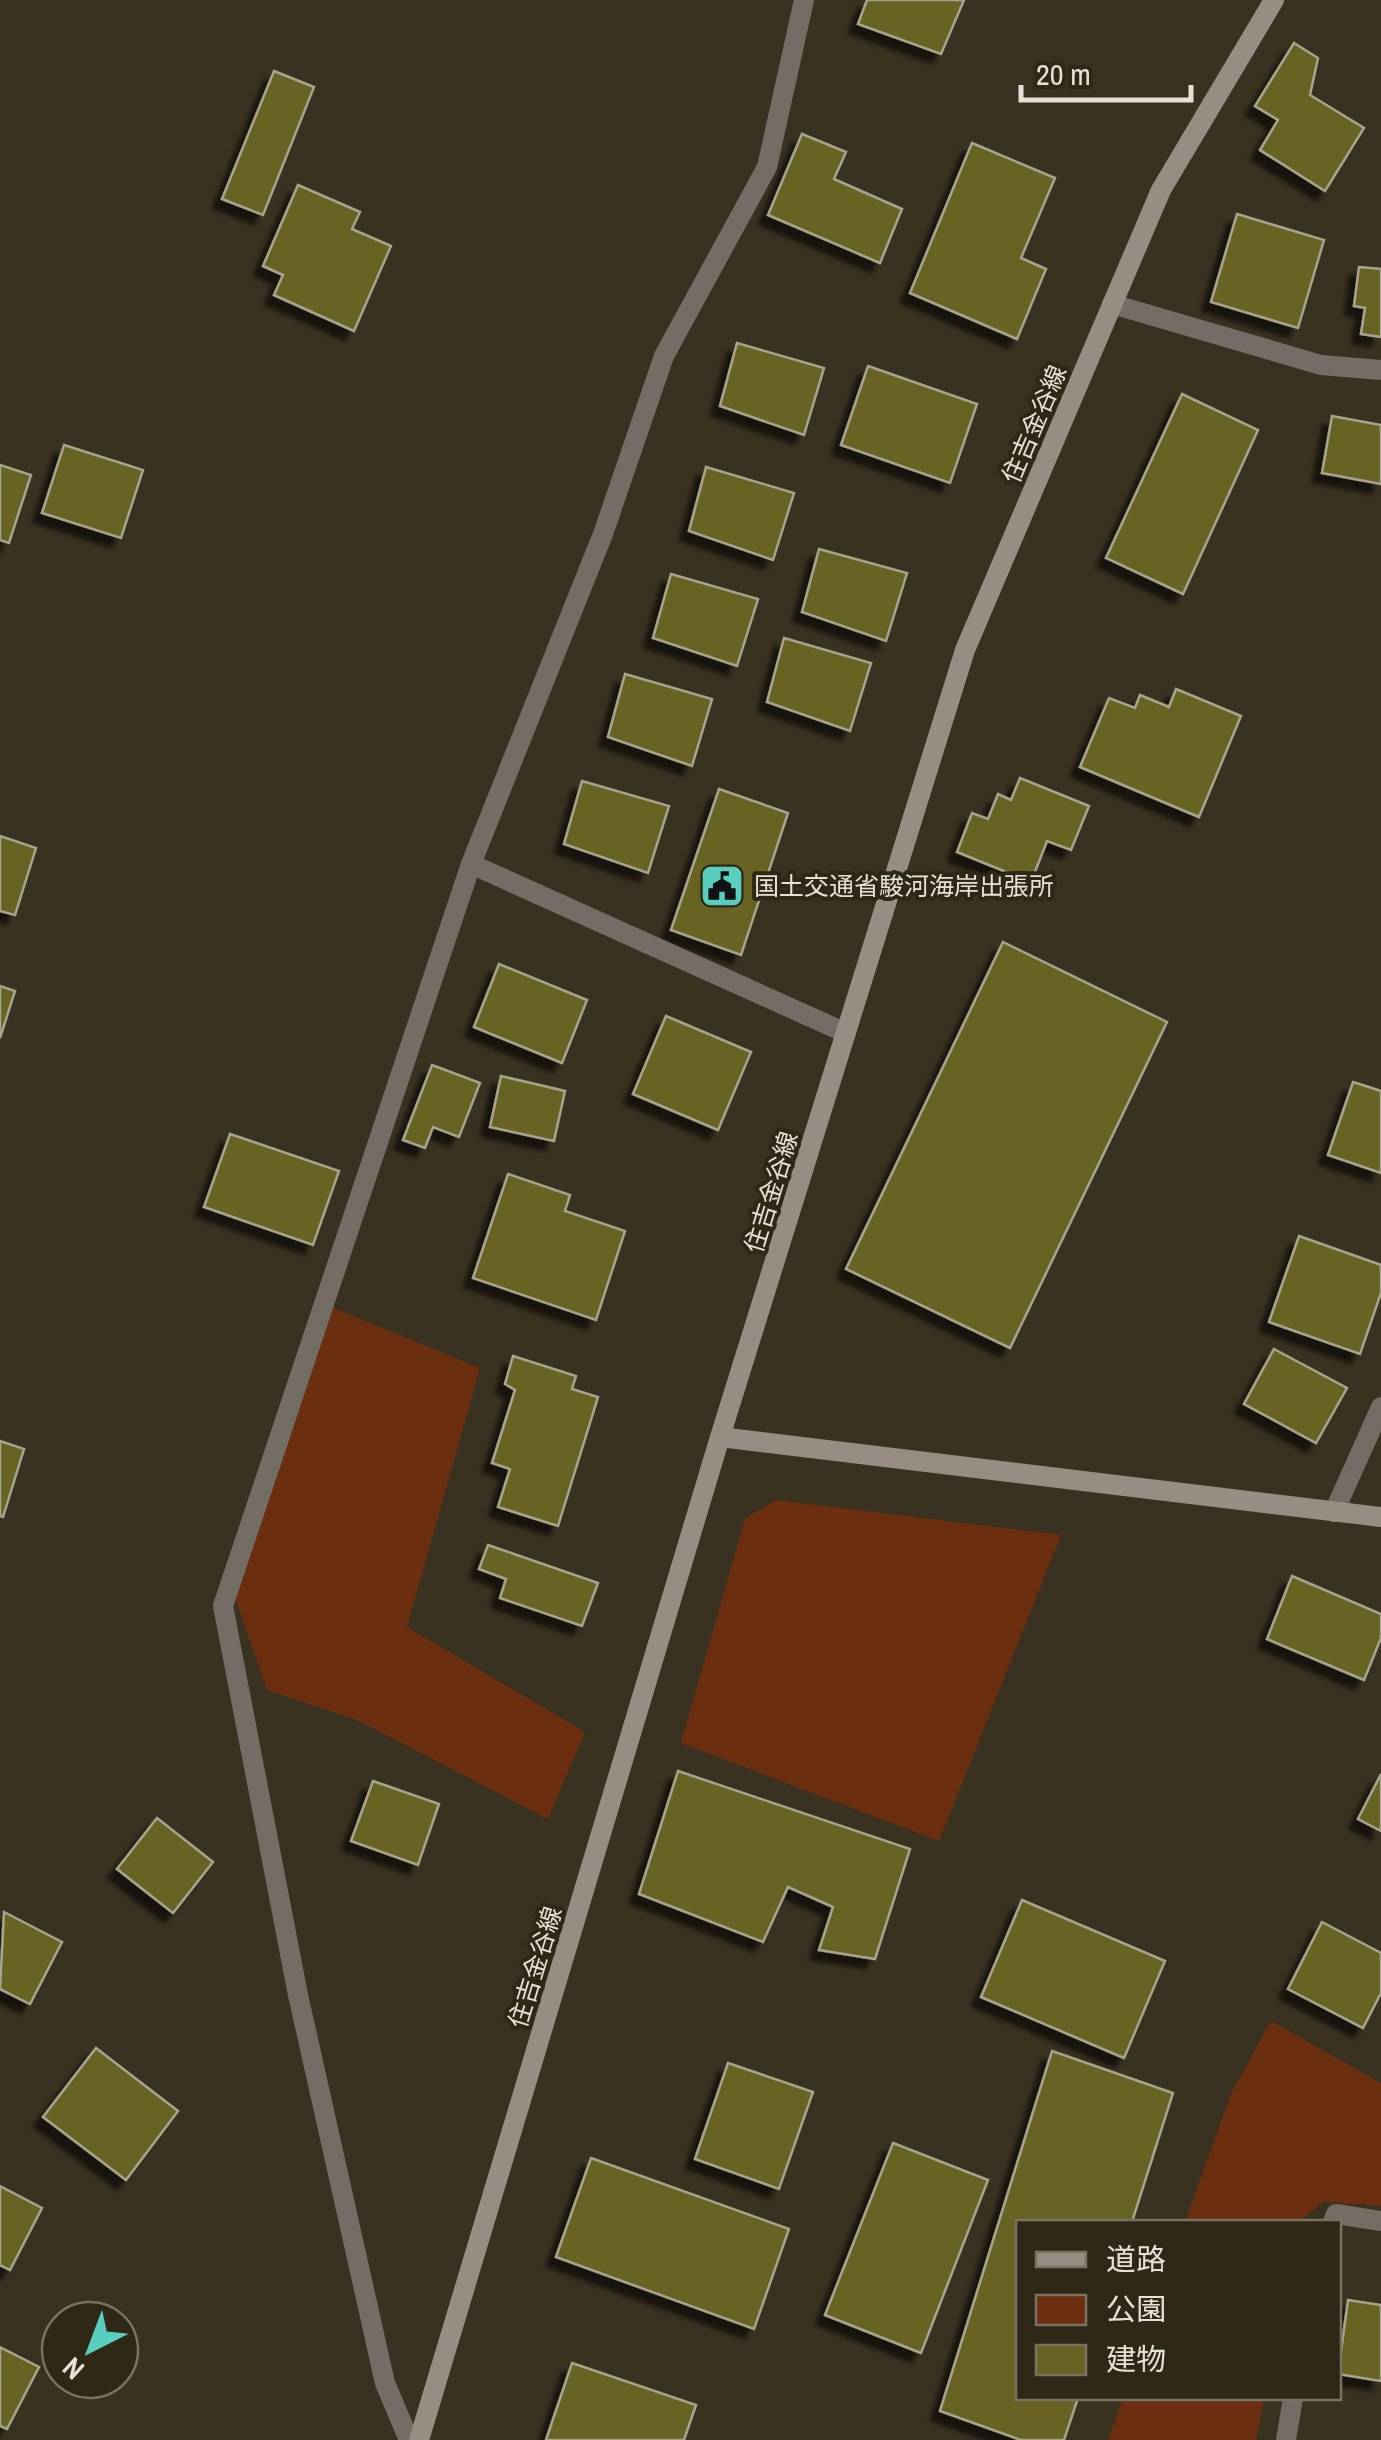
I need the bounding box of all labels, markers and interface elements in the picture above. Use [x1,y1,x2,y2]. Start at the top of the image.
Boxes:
scale bar [1021,40,1191,102]
text: 20 m [1036,54,1091,94]
street label: 住吉金谷線 [994,360,1074,488]
public building icon: 国土交通省駿河海岸出張所 [699,863,745,909]
place label: 国土交通省駿河海岸出張所 [754,869,1054,903]
street label: 住吉金谷線 [736,1127,806,1257]
street label: 住吉金谷線 [500,1902,570,2032]
legend [1016,2220,1341,2400]
text: 道路 [1106,2239,1166,2279]
text: 公園 [1106,2289,1166,2329]
north arrow [40,2300,140,2400]
text: 建物 [1106,2339,1166,2379]
text: N [54,2349,92,2388]

